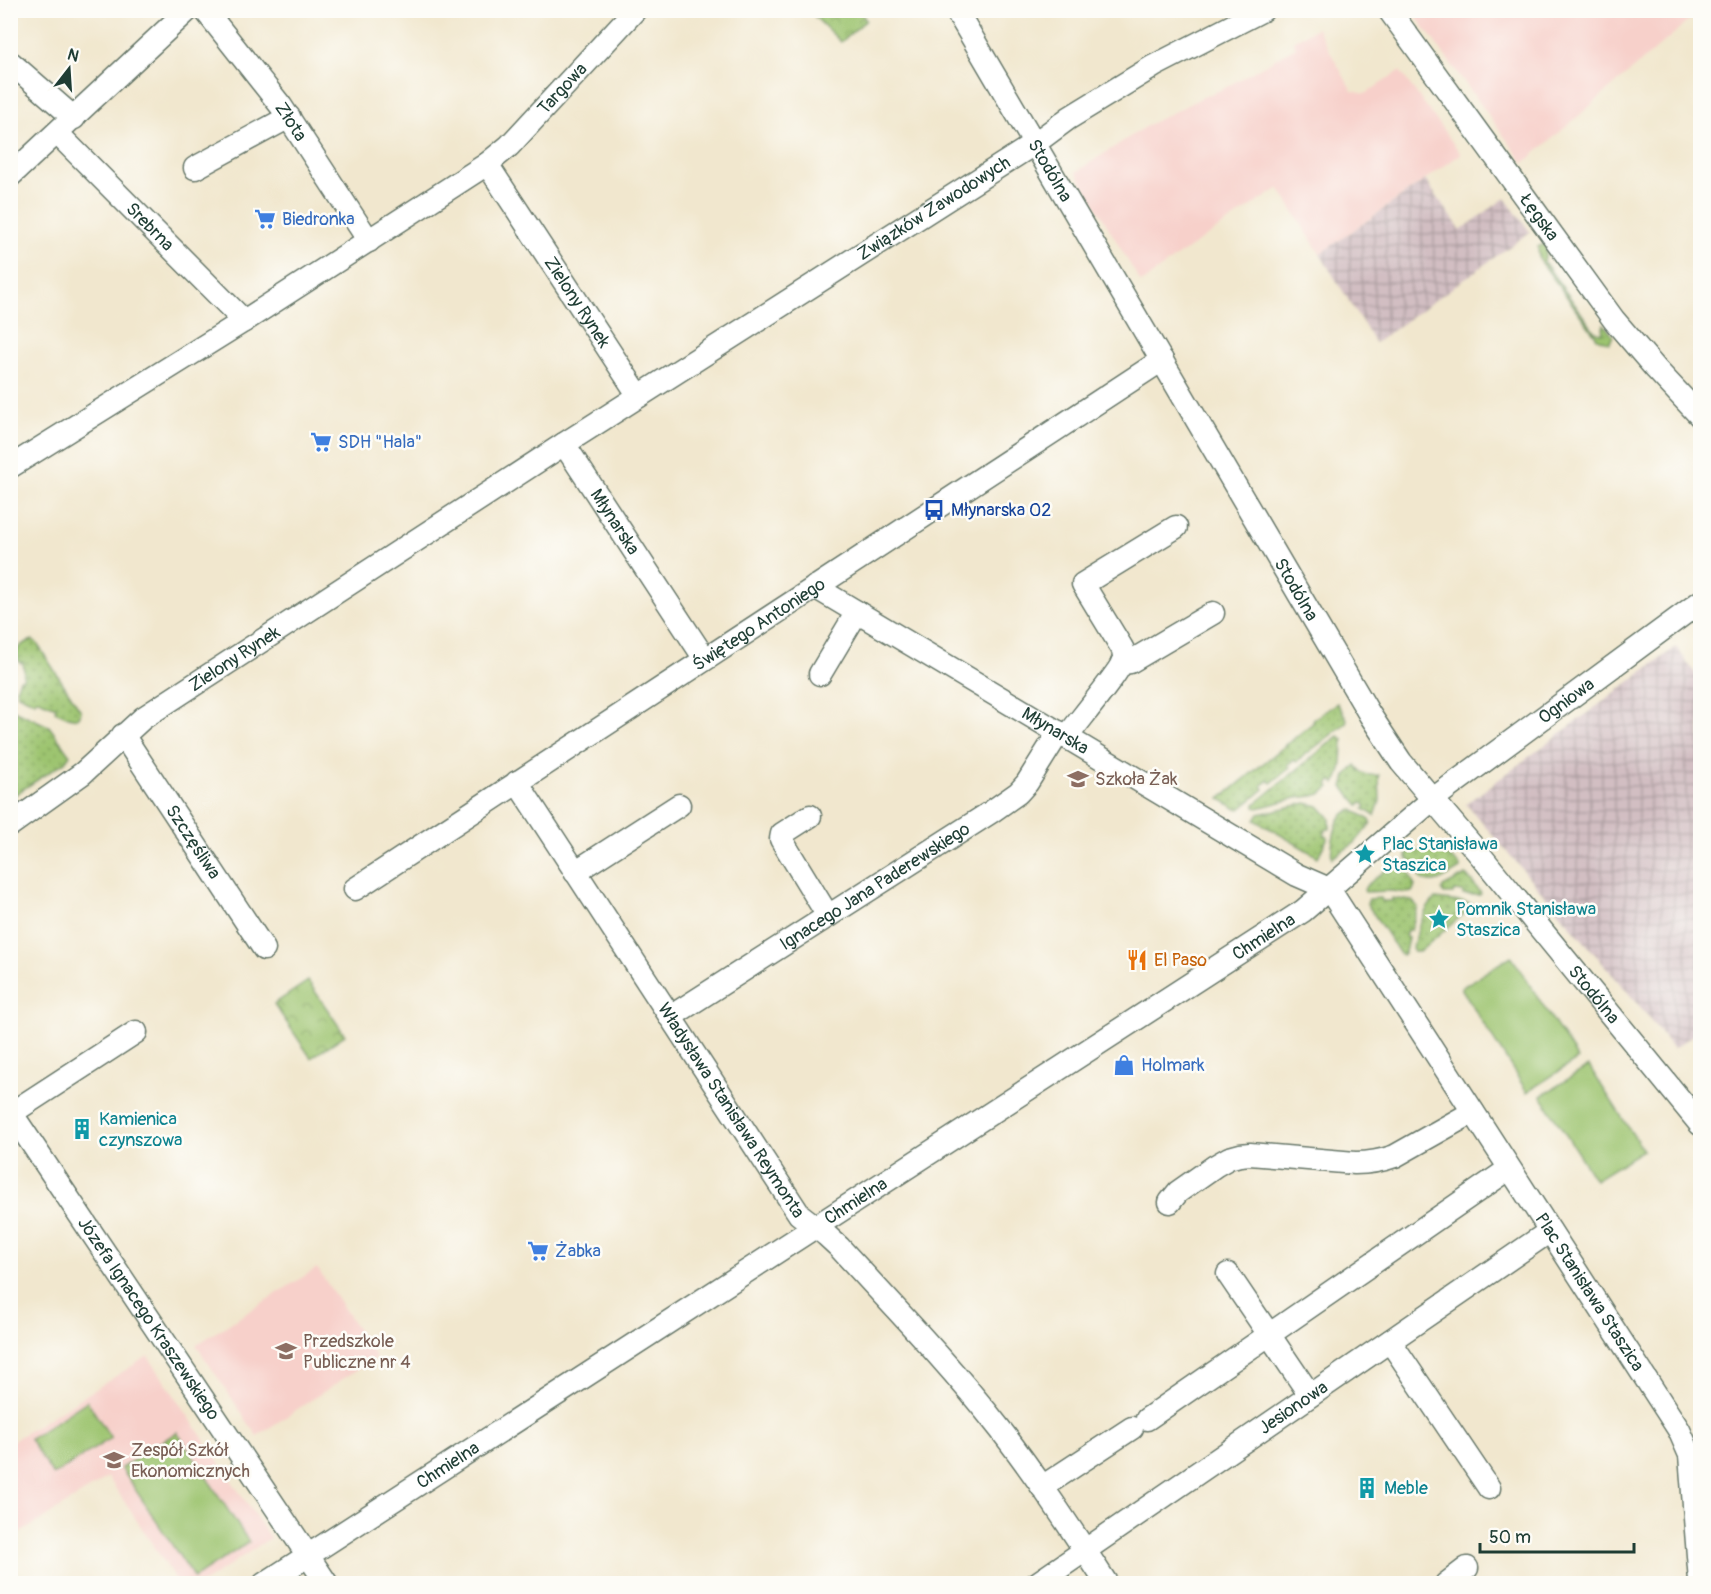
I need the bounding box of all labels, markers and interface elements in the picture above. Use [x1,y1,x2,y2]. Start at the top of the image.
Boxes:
north arrow [39,39,99,99]
text: N [65,44,81,67]
street label: Targowa [533,58,592,120]
street label: Złota [270,98,312,146]
street label: Stodólna [1022,135,1077,206]
street label: Związków Zawodowych [853,151,1015,266]
street label: Łęgska [1514,188,1564,246]
street label: Srebrna [121,198,179,256]
supermarket icon: Biedronka [253,207,277,231]
place label: Biedronka [282,208,355,231]
street label: Zielony Rynek [539,252,615,353]
supermarket icon: SDH "Hala" [309,430,333,454]
place label: SDH "Hala" [338,431,422,454]
street label: Młynarska [585,485,645,559]
bus stop icon: Młynarska 02 [922,498,946,522]
place label: Młynarska 02 [951,499,1051,522]
street label: Stodólna [1268,554,1323,625]
street label: Świętego Antoniego [689,573,830,676]
street label: Zielony Rynek [185,621,285,697]
street label: Ogniowa [1534,673,1599,729]
street label: Młynarska [1017,702,1093,760]
school or university icon: Szkoła Żak [1066,767,1090,791]
place label: Szkoła Żak [1095,768,1178,791]
street label: Szczęśliwa [160,801,226,884]
street label: Ignacego Jana Paderewskiego [776,817,975,956]
place label: Plac Stanisława Staszica [1382,833,1498,877]
place icon: Plac Stanisława Staszica [1353,842,1377,866]
place label: Pomnik Stanisława Staszica [1456,898,1596,942]
place icon: Pomnik Stanisława Staszica [1427,907,1451,931]
street label: Chmielna [1228,908,1300,966]
restaurant icon: El Paso [1125,948,1149,972]
place label: El Paso [1154,949,1207,972]
street label: Stodólna [1563,961,1624,1029]
street label: Władysława Stanisława Reymonta [652,999,809,1223]
shop icon: Holmark [1112,1053,1136,1077]
place label: Holmark [1141,1054,1205,1077]
place label: Kamienica czynszowa [99,1108,182,1152]
building icon: Kamienica czynszowa [70,1117,94,1141]
street label: Chmielna [820,1172,892,1230]
street label: Plac Stanisława Staszica [1530,1209,1649,1376]
street label: Józefa Ignacego Kraszewskiego [72,1213,225,1425]
supermarket icon: Żabka [526,1239,550,1263]
place label: Żabka [555,1240,601,1263]
place label: Przedszkole Publiczne nr 4 [303,1330,411,1374]
school or university icon: Przedszkole Publiczne nr 4 [274,1339,298,1363]
street label: Jesionowa [1254,1376,1332,1440]
street label: Chmielna [412,1437,484,1494]
place label: Zespół Szkół Ekonomicznych [131,1439,250,1483]
school or university icon: Zespół Szkół Ekonomicznych [102,1448,126,1472]
building icon: Meble [1355,1476,1379,1500]
place label: Meble [1384,1477,1428,1500]
scale bar [1480,1516,1634,1554]
text: 50 m [1489,1526,1531,1549]

